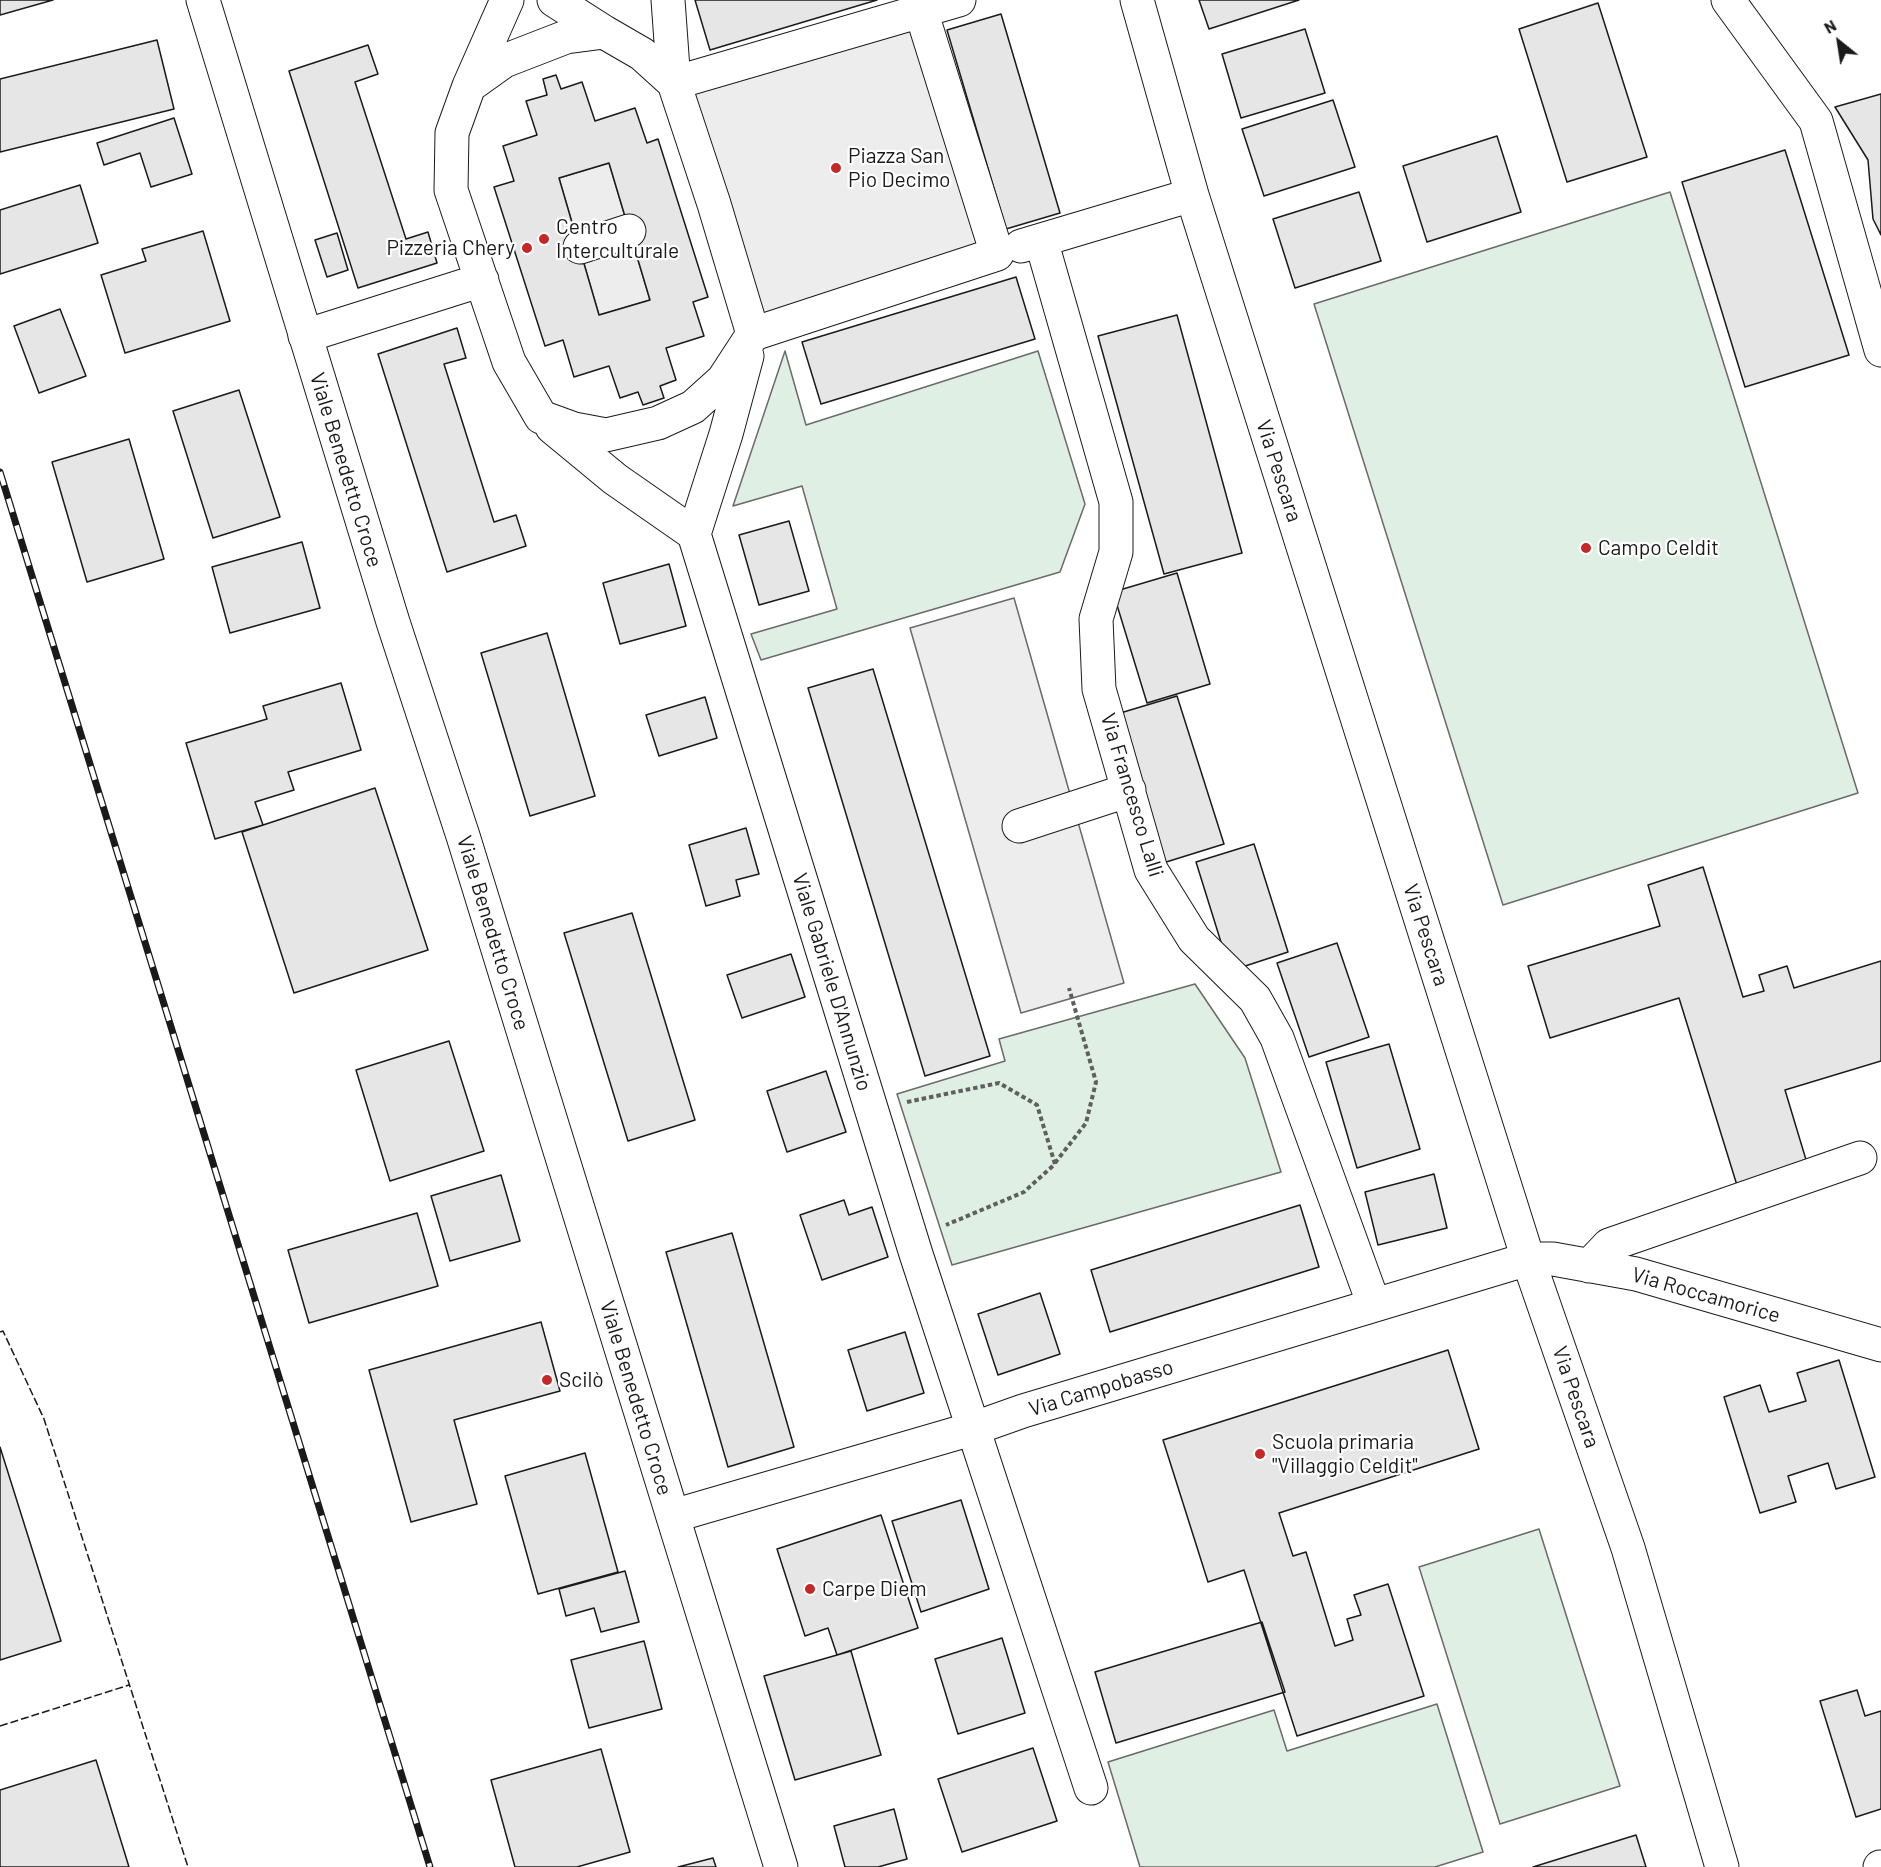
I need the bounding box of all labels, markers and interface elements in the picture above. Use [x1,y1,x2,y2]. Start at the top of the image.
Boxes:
north arrow [1809,12,1869,72]
text: N [1820,15,1839,37]
place label: Piazza San Pio Decimo [848,143,951,193]
marker: Piazza San Pio Decimo [829,161,843,175]
place label: Centro Interculturale [556,214,679,264]
marker: Centro Interculturale [537,232,551,246]
place label: Pizzeria Chery [386,235,515,261]
marker: Pizzeria Chery [520,241,534,255]
street label: Viale Benedetto Croce [304,370,388,570]
street label: Via Pescara [1251,417,1307,525]
place label: Campo Celdit [1598,535,1719,561]
marker: Campo Celdit [1579,541,1593,555]
street label: Via Francesco Lalli [1095,710,1169,880]
street label: Viale Benedetto Croce [451,833,535,1033]
street label: Viale Gabriele D'Annunzio [787,870,877,1094]
street label: Via Pescara [1398,881,1454,989]
street label: Via Roccamorice [1629,1262,1783,1328]
street label: Viale Benedetto Croce [594,1298,678,1498]
street label: Via Pescara [1547,1343,1605,1451]
street label: Via Campobasso [1026,1354,1176,1422]
place label: Scilò [559,1367,604,1393]
marker: Scilò [540,1373,554,1387]
place label: Scuola primaria "Villaggio Celdit" [1272,1429,1418,1479]
marker: Scuola primaria "Villaggio Celdit" [1253,1447,1267,1461]
place label: Carpe Diem [822,1576,927,1602]
marker: Carpe Diem [803,1582,817,1596]

